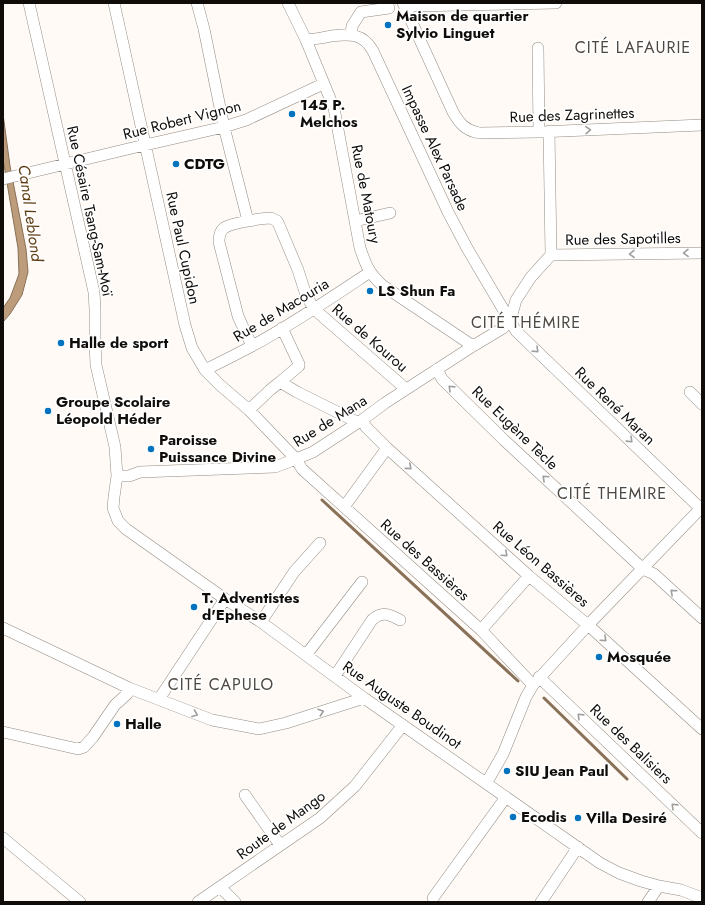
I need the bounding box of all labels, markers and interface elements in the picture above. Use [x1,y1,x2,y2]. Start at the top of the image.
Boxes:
place label: Maison de quartier Sylvio Linguet [396,5,529,44]
marker: Maison de quartier Sylvio Linguet [383,20,393,30]
district label: CITÉ LAFAURIE [575,36,691,59]
street label: Impasse Alex Parsade [396,81,474,215]
place label: 145 P. Melchos [300,94,358,133]
street label: Rue Robert Vignon [121,95,243,145]
street label: Rue des Zagrinettes [509,102,635,128]
marker: 145 P. Melchos [287,109,297,119]
street label: Rue Césaire Tsang-Sam-Moï [61,124,119,299]
one-way arrow [585,126,591,134]
street label: Rue de Matoury [346,143,386,246]
place label: CDTG [184,153,225,175]
marker: CDTG [171,159,181,169]
water label: Canal Leblond [12,163,49,264]
street label: Rue Paul Cupidon [160,190,206,306]
street label: Rue des Sapotilles [565,227,681,251]
one-way arrow [683,249,689,257]
one-way arrow [629,250,635,258]
street label: Rue de Macouria [229,273,333,347]
place label: LS Shun Fa [378,280,455,302]
marker: LS Shun Fa [365,286,375,296]
street label: Rue de Kourou [327,299,413,377]
district label: CITÉ THÉMIRE [471,311,581,334]
place label: Halle de sport [69,332,169,354]
marker: Halle de sport [56,338,66,348]
one-way arrow [531,345,539,353]
street label: Rue René Maran [570,362,660,450]
street label: Rue Eugène Tècle [467,381,563,475]
one-way arrow [448,385,456,393]
street label: Rue de Mana [289,389,371,453]
place label: Groupe Scolaire Léopold Héder [56,391,171,430]
marker: Groupe Scolaire Léopold Héder [43,406,53,416]
place label: Paroisse Puissance Divine [159,429,277,468]
one-way arrow [625,435,632,442]
marker: Paroisse Puissance Divine [146,444,156,454]
one-way arrow [404,462,412,469]
one-way arrow [542,475,550,482]
district label: CITÉ THEMIRE [557,482,667,505]
street label: Rue des Bassières [376,514,474,606]
street label: Rue Léon Bassières [488,516,594,612]
one-way arrow [501,549,508,556]
place label: T. Adventistes d'Ephese [202,587,300,626]
one-way arrow [670,589,678,597]
marker: T. Adventistes d'Ephese [189,602,199,612]
one-way arrow [599,634,606,641]
place label: Mosquée [607,646,672,668]
marker: Mosquée [594,652,604,662]
street label: Rue Auguste Boudinot [338,656,466,755]
district label: CITÉ CAPULO [168,673,274,696]
street label: Rue des Balisiers [585,699,677,789]
one-way arrow [317,708,324,716]
one-way arrow [192,709,199,717]
place label: Halle [125,713,162,735]
one-way arrow [577,713,585,721]
marker: Halle [112,719,122,729]
place label: SIU Jean Paul [515,760,609,782]
marker: SIU Jean Paul [502,766,512,776]
street label: Route de Mango [232,785,330,865]
one-way arrow [671,803,679,811]
place label: Ecodis [521,806,567,828]
place label: Villa Desiré [585,807,667,829]
marker: Ecodis [508,812,518,822]
marker: Villa Desiré [573,813,583,823]

